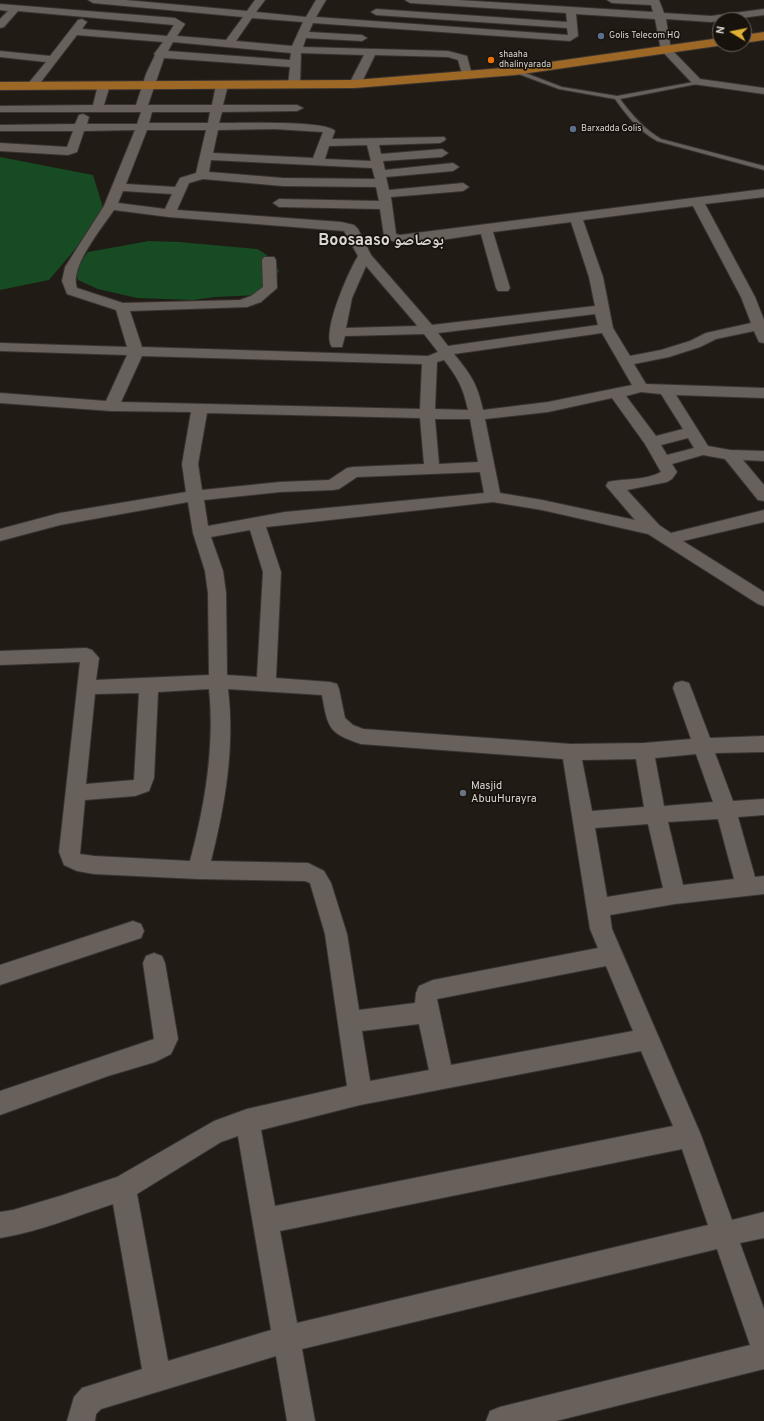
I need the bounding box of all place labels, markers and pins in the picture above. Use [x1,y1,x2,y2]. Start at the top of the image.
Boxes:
marker: Golis Telecom HQ [596,31,606,41]
place label: Golis Telecom HQ [609,31,680,41]
place label: shaaha dhalinyarada [499,50,551,71]
marker: shaaha dhalinyarada [486,55,496,65]
marker: Barxadda Golis [568,124,578,134]
place label: Barxadda Golis [581,124,642,134]
place label: Masjid AbuuHurayra [471,780,537,806]
marker: Masjid AbuuHurayra [458,788,468,798]

